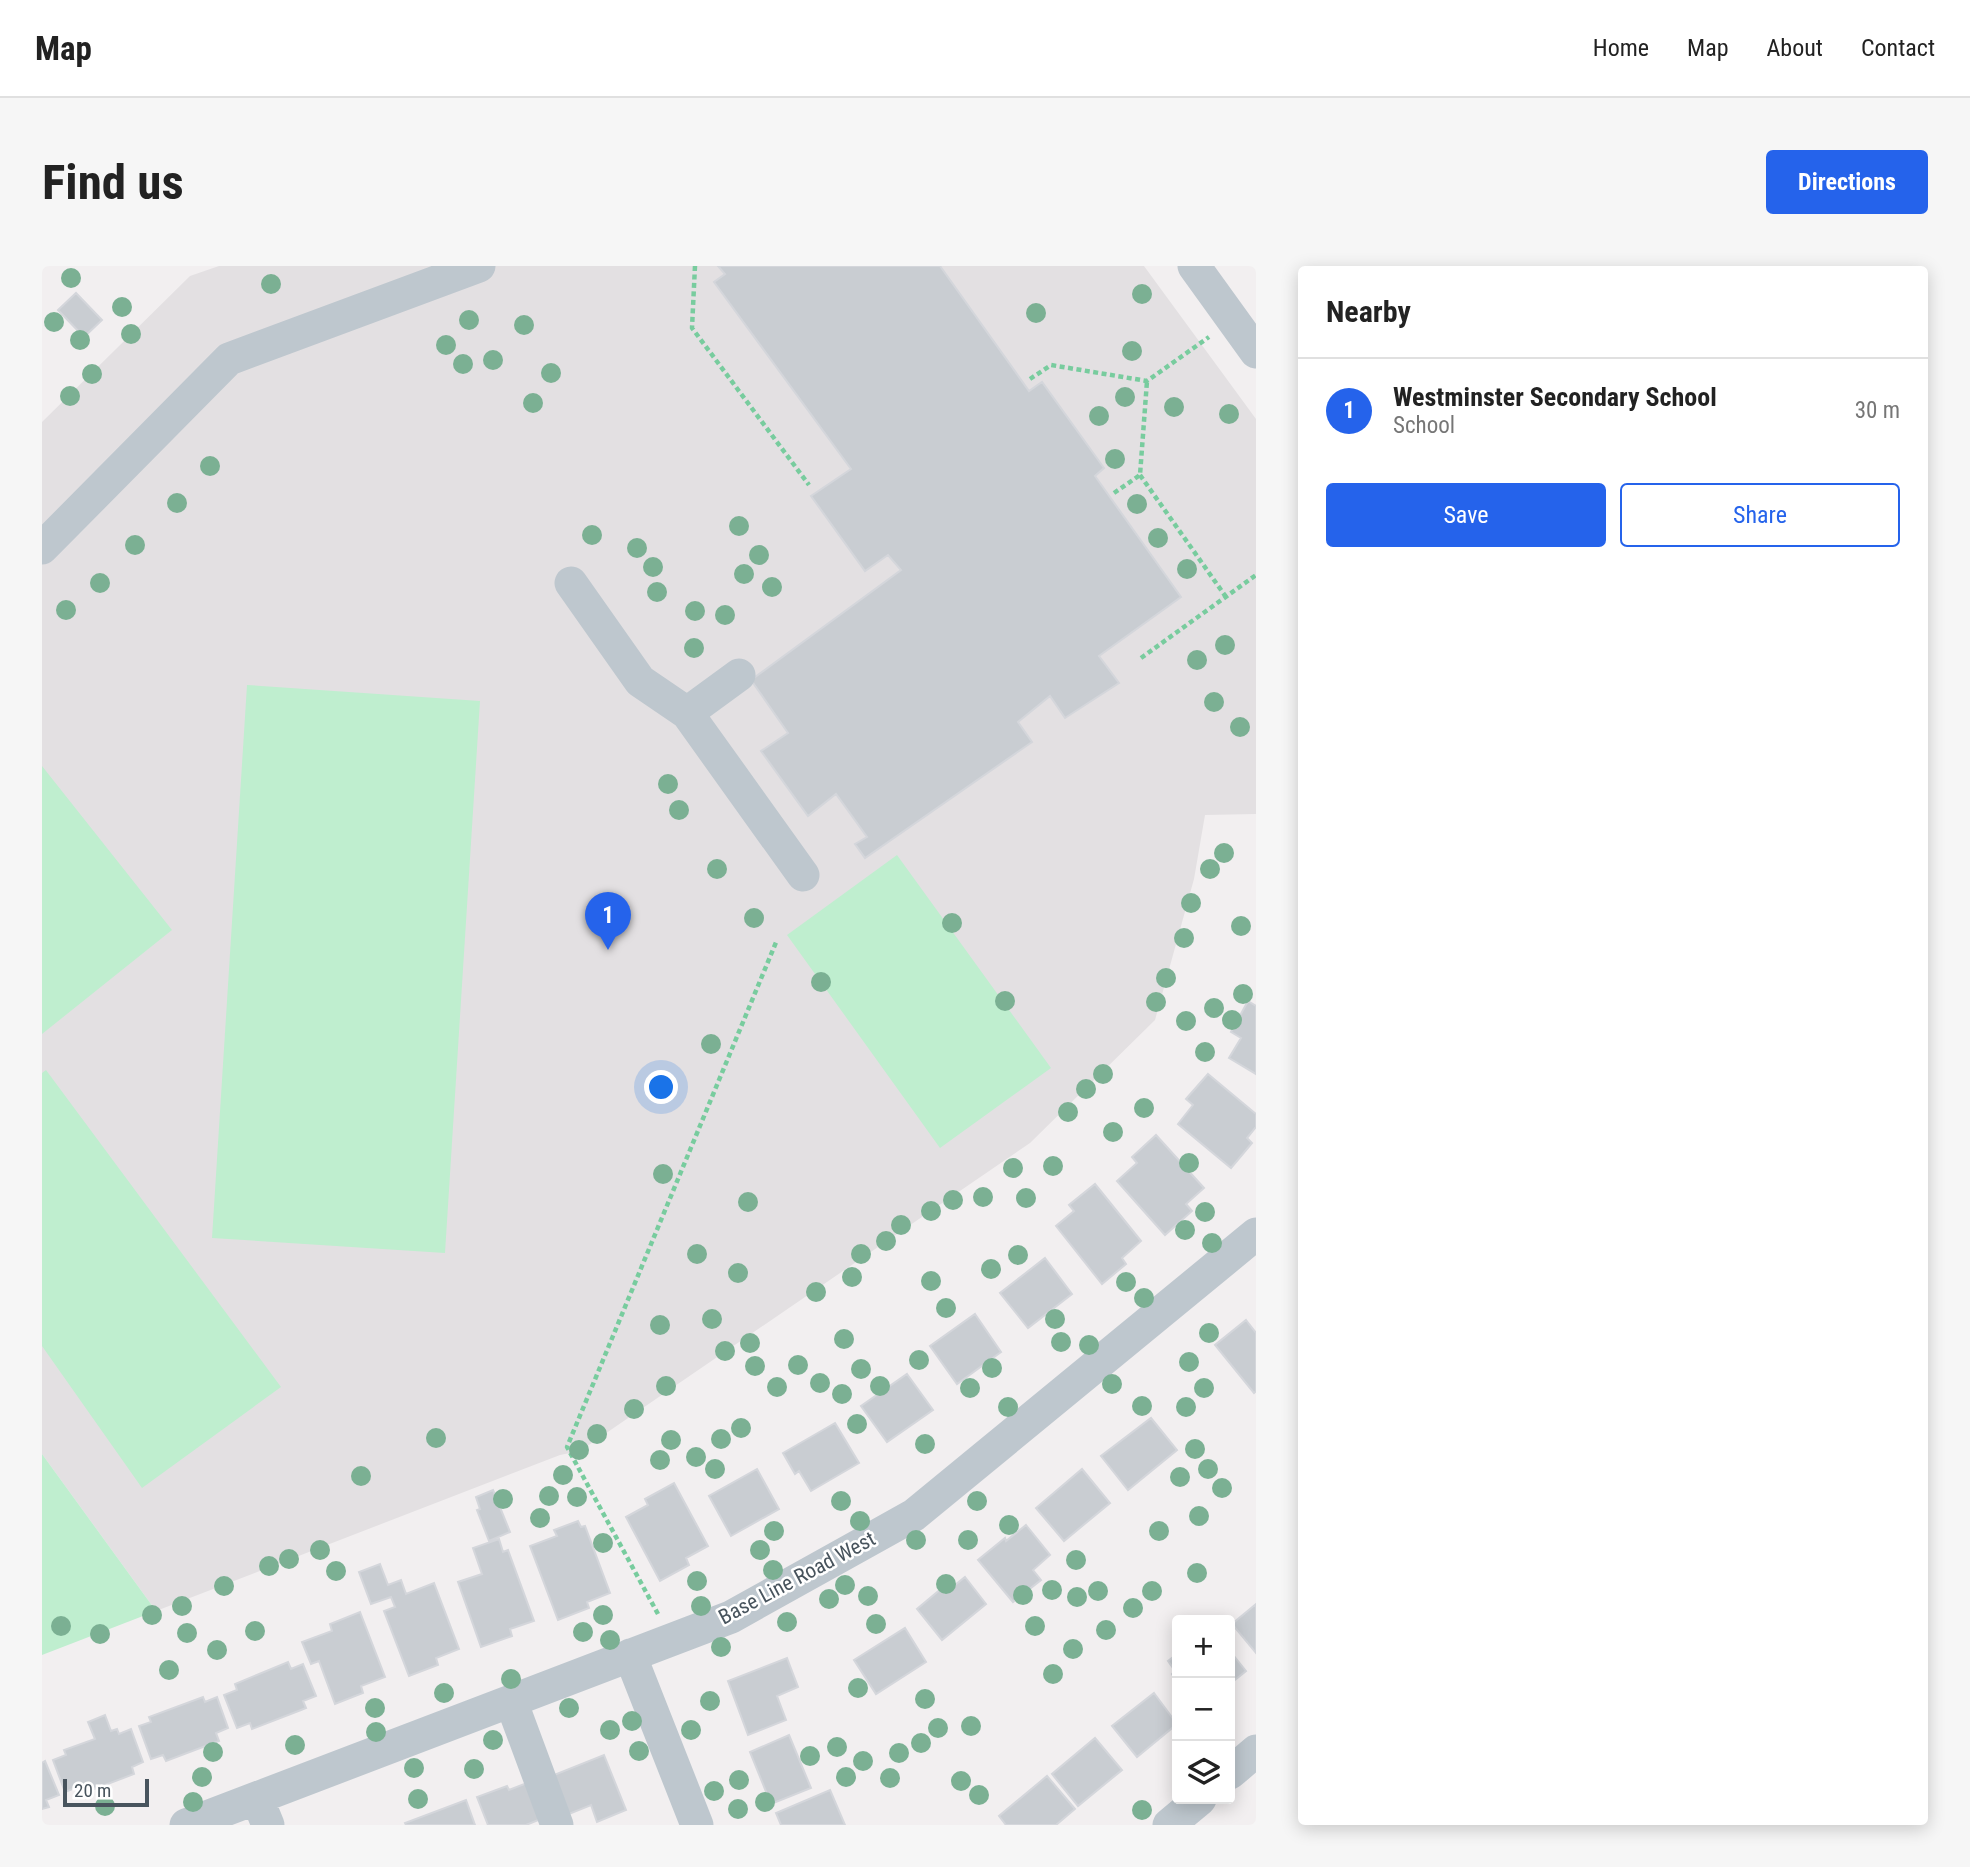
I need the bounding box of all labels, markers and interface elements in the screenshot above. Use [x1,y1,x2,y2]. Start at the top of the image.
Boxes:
text: Map [35,29,92,68]
text: Home [1593,34,1649,62]
text: Map [1687,34,1729,62]
text: About [1767,34,1823,62]
text: Contact [1861,34,1935,62]
button: Directions [1766,150,1928,214]
text: Find us [42,154,184,211]
text: Nearby [1326,294,1411,329]
text: Westminster Secondary School [1393,382,1717,412]
text: 1 [1343,397,1355,424]
text: 30 m [1855,397,1900,424]
text: School [1393,412,1455,439]
button: Save [1326,483,1606,547]
button: Share [1620,483,1900,547]
pin: 1 [585,892,631,950]
your location [644,1070,678,1104]
street label: Base Line Road West [715,1527,879,1629]
map controls [1172,1615,1235,1804]
button: + [1172,1615,1235,1678]
button: − [1172,1678,1235,1741]
button: layers [1172,1741,1235,1804]
scale bar [63,1776,149,1808]
text: 20 m [74,1779,111,1802]

